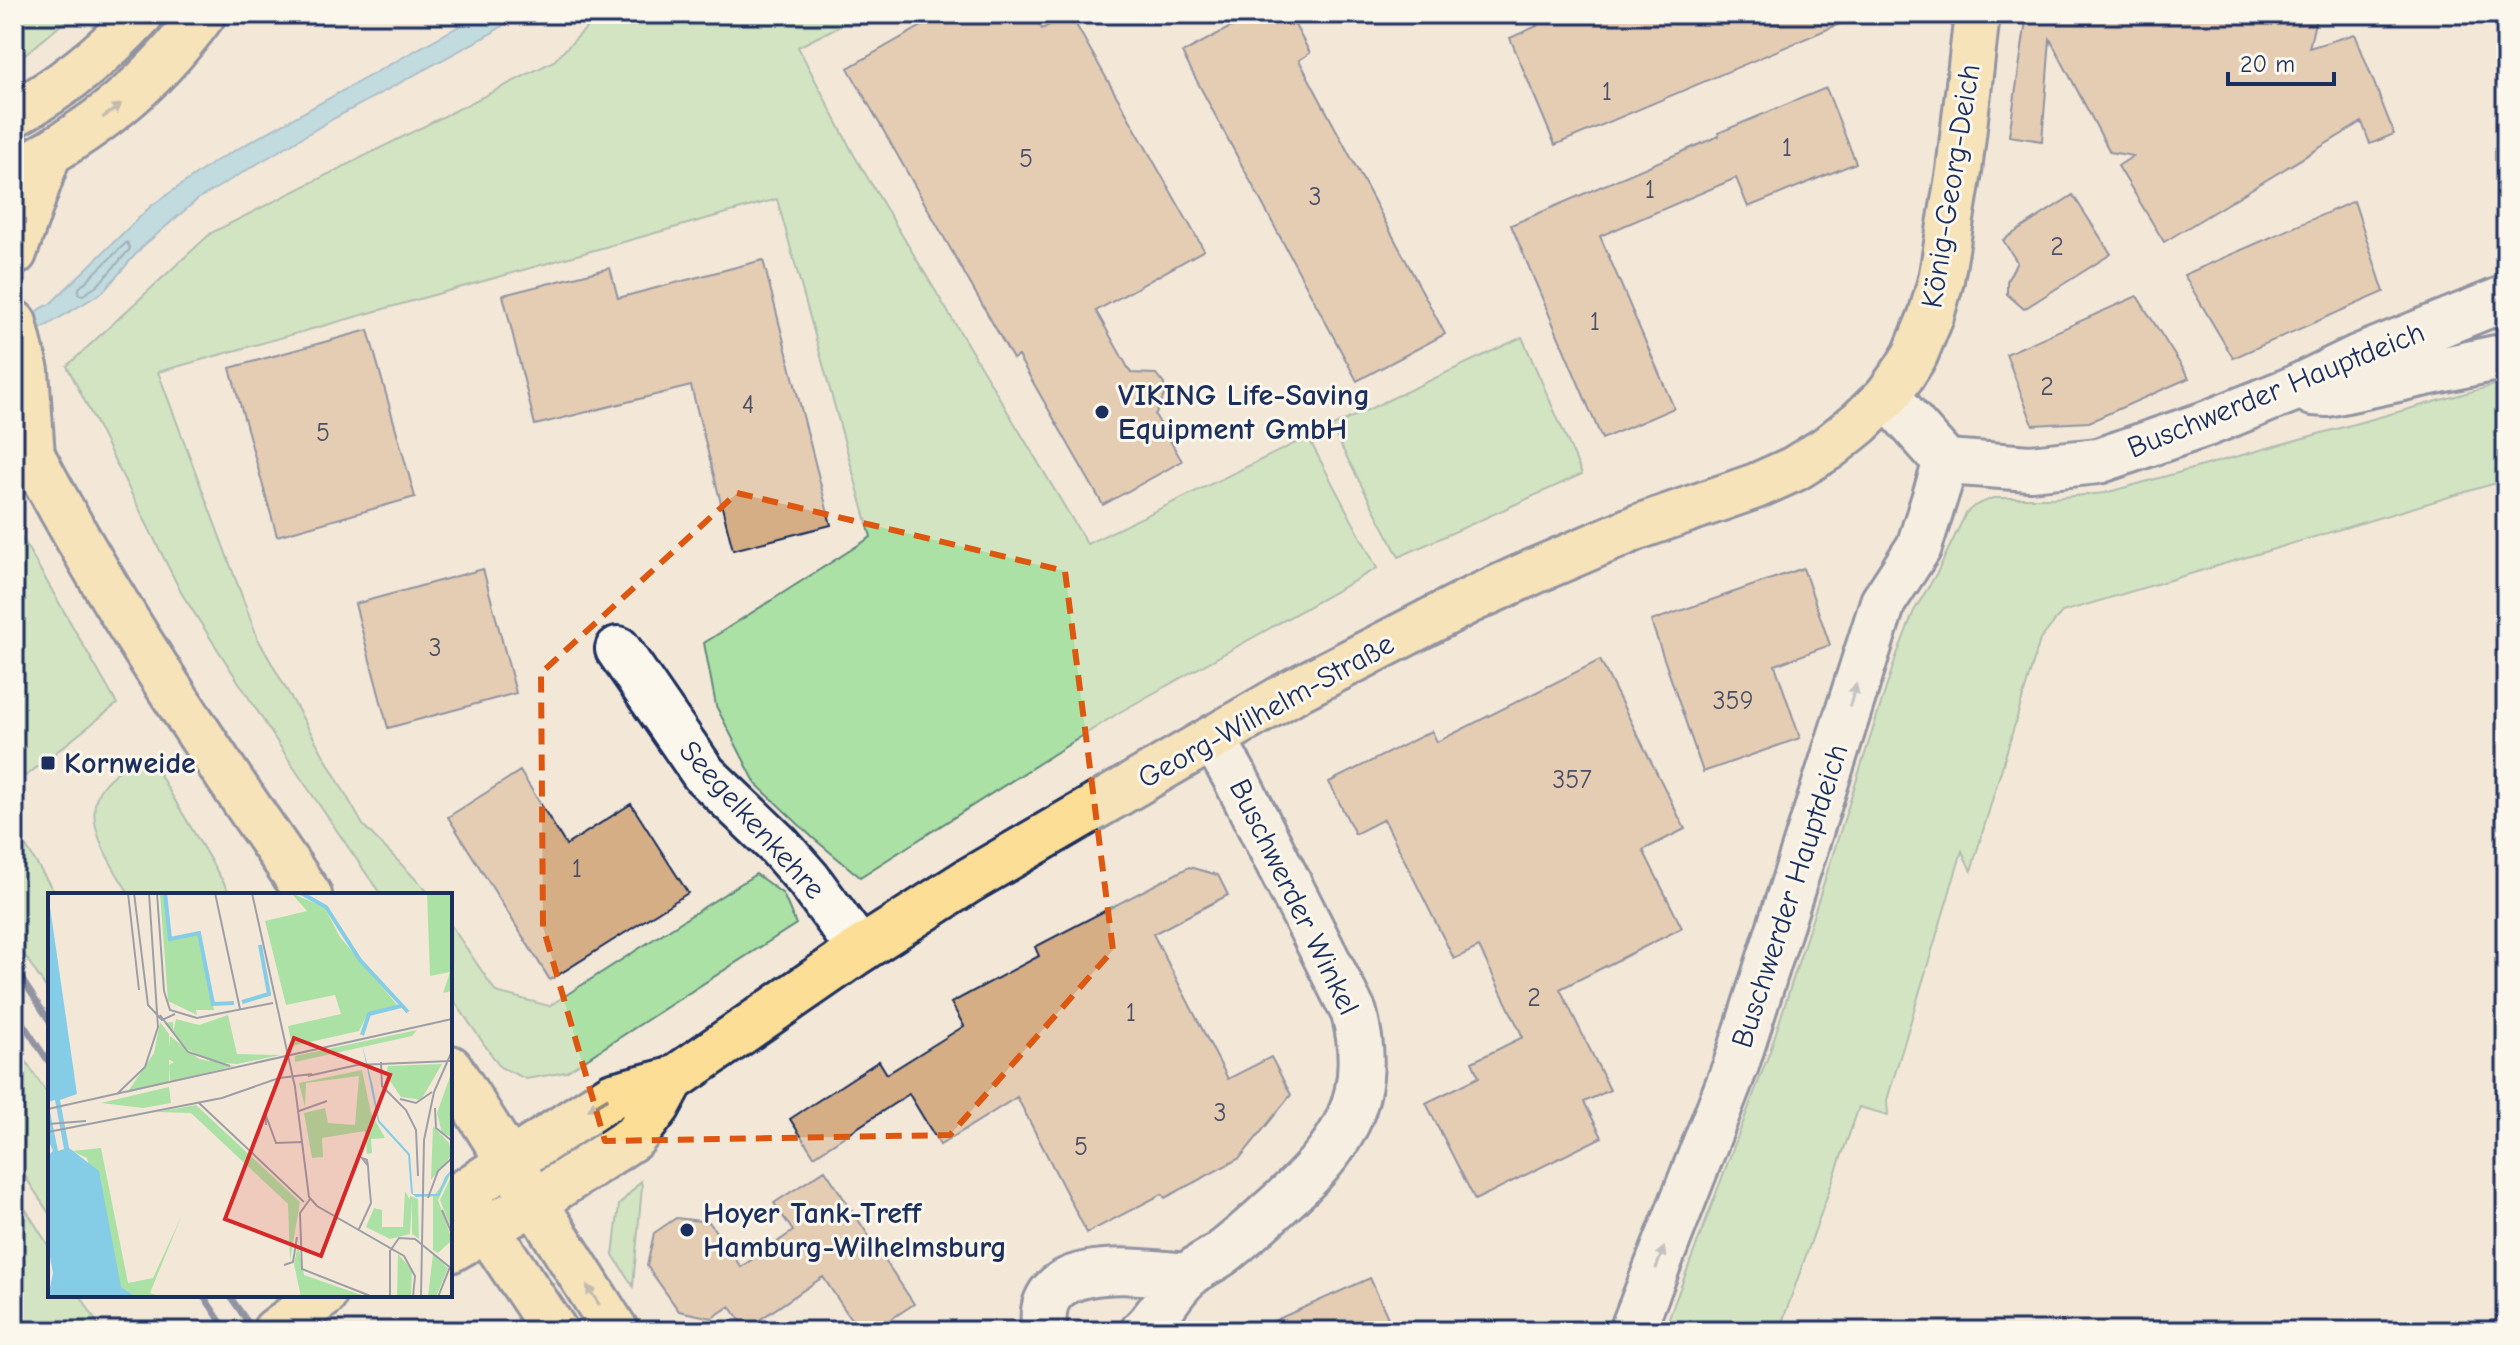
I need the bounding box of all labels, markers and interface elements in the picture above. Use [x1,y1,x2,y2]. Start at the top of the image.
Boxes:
scale bar [2228,36,2334,86]
text: 20 m [2240,50,2295,78]
street label: König-Georg-Deich [1914,61,1988,311]
house number: 1 [1602,77,1612,107]
one-way arrow [102,103,123,119]
house number: 1 [1782,133,1792,163]
house number: 5 [1019,144,1033,174]
house number: 1 [1645,175,1655,205]
house number: 3 [1308,182,1322,212]
house number: 2 [2050,232,2064,262]
house number: 1 [1590,307,1600,337]
street label: Buschwerder Hauptdeich [2122,314,2430,466]
house number: 2 [2040,372,2054,402]
place label: VIKING Life-Saving Equipment GmbH [1118,378,1370,447]
house number: 4 [742,390,754,420]
marker: VIKING Life-Saving Equipment GmbH [1093,403,1111,421]
house number: 5 [316,418,330,448]
street label: Georg-Wilhelm-Straße [1132,626,1400,796]
house number: 3 [428,633,442,663]
one-way arrow [1848,683,1860,707]
house number: 359 [1712,686,1754,716]
street label: Seegelkenkehre [672,734,832,906]
street label: Buschwerder Hauptdeich [1724,740,1856,1052]
place label: Kornweide [64,746,196,781]
marker: Kornweide [39,754,57,772]
house number: 357 [1552,765,1592,795]
street label: Buschwerder Winkel [1222,773,1366,1021]
house number: 1 [572,854,582,884]
inset map [48,893,452,1297]
house number: 2 [1527,983,1541,1013]
house number: 1 [1126,998,1136,1028]
one-way arrow [587,1097,609,1111]
house number: 3 [1213,1098,1227,1128]
house number: 5 [1074,1132,1088,1162]
place label: Hoyer Tank-Treff Hamburg-Wilhelmsburg [703,1196,1007,1265]
marker: Hoyer Tank-Treff Hamburg-Wilhelmsburg [678,1221,696,1239]
one-way arrow [1654,1246,1667,1270]
one-way arrow [586,1284,600,1306]

